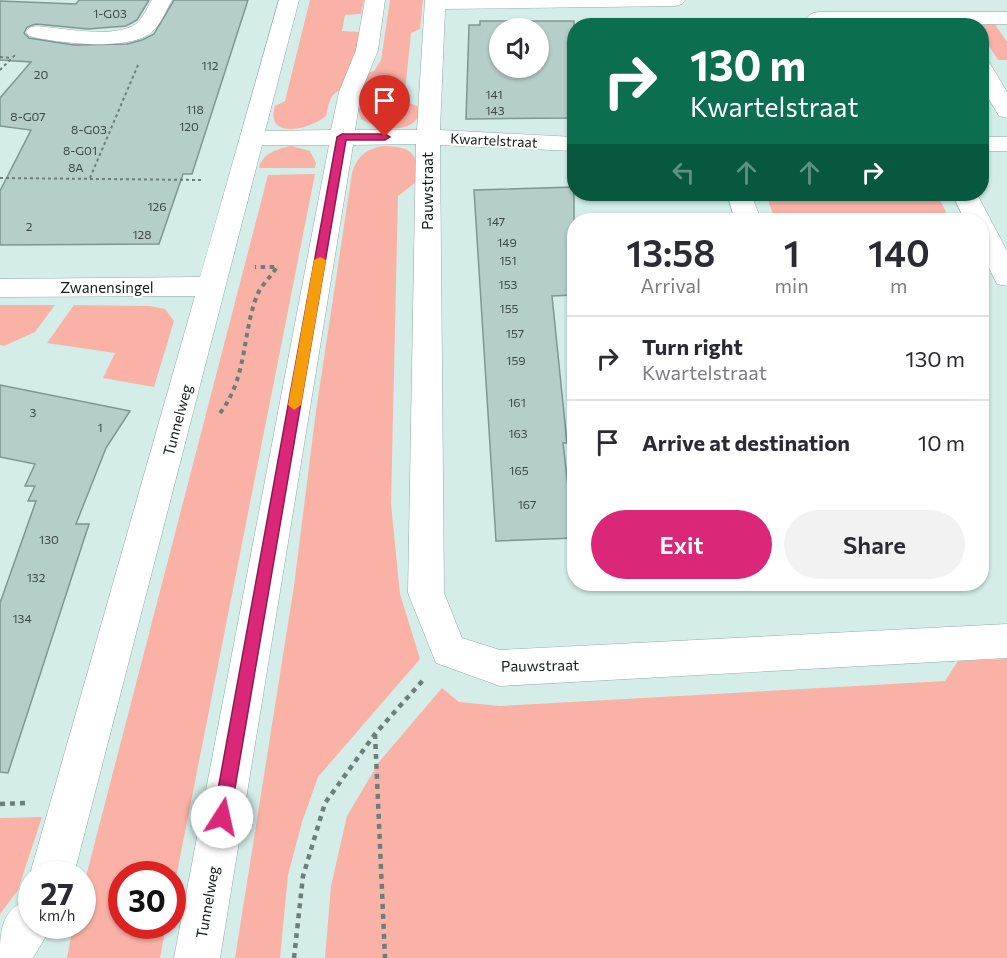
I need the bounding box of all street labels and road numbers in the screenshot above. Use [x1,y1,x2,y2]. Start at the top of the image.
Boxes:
street label: Kwartelstraat [450,129,538,151]
street label: Pauwstraat [418,152,436,230]
street label: Zwanensingel [60,278,154,296]
street label: Tunnelweg [159,382,195,458]
street label: Pauwstraat [501,655,579,675]
street label: Tunnelweg [192,864,222,940]

